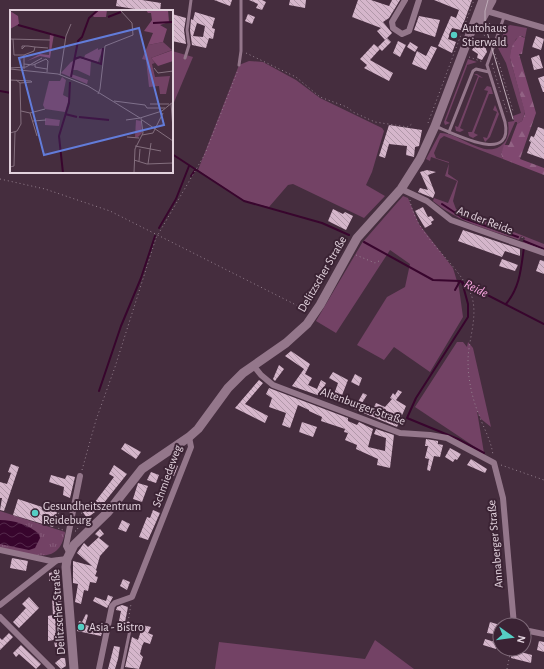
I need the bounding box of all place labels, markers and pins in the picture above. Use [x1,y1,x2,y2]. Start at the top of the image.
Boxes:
place label: Autohaus Stierwald [462,22,507,48]
marker: Autohaus Stierwald [449,30,459,40]
place label: Gesundheitszentrum Reideburg [43,500,141,526]
marker: Gesundheitszentrum Reideburg [30,508,40,518]
place label: Asia - Bistro [89,621,144,633]
marker: Asia - Bistro [76,622,86,632]

